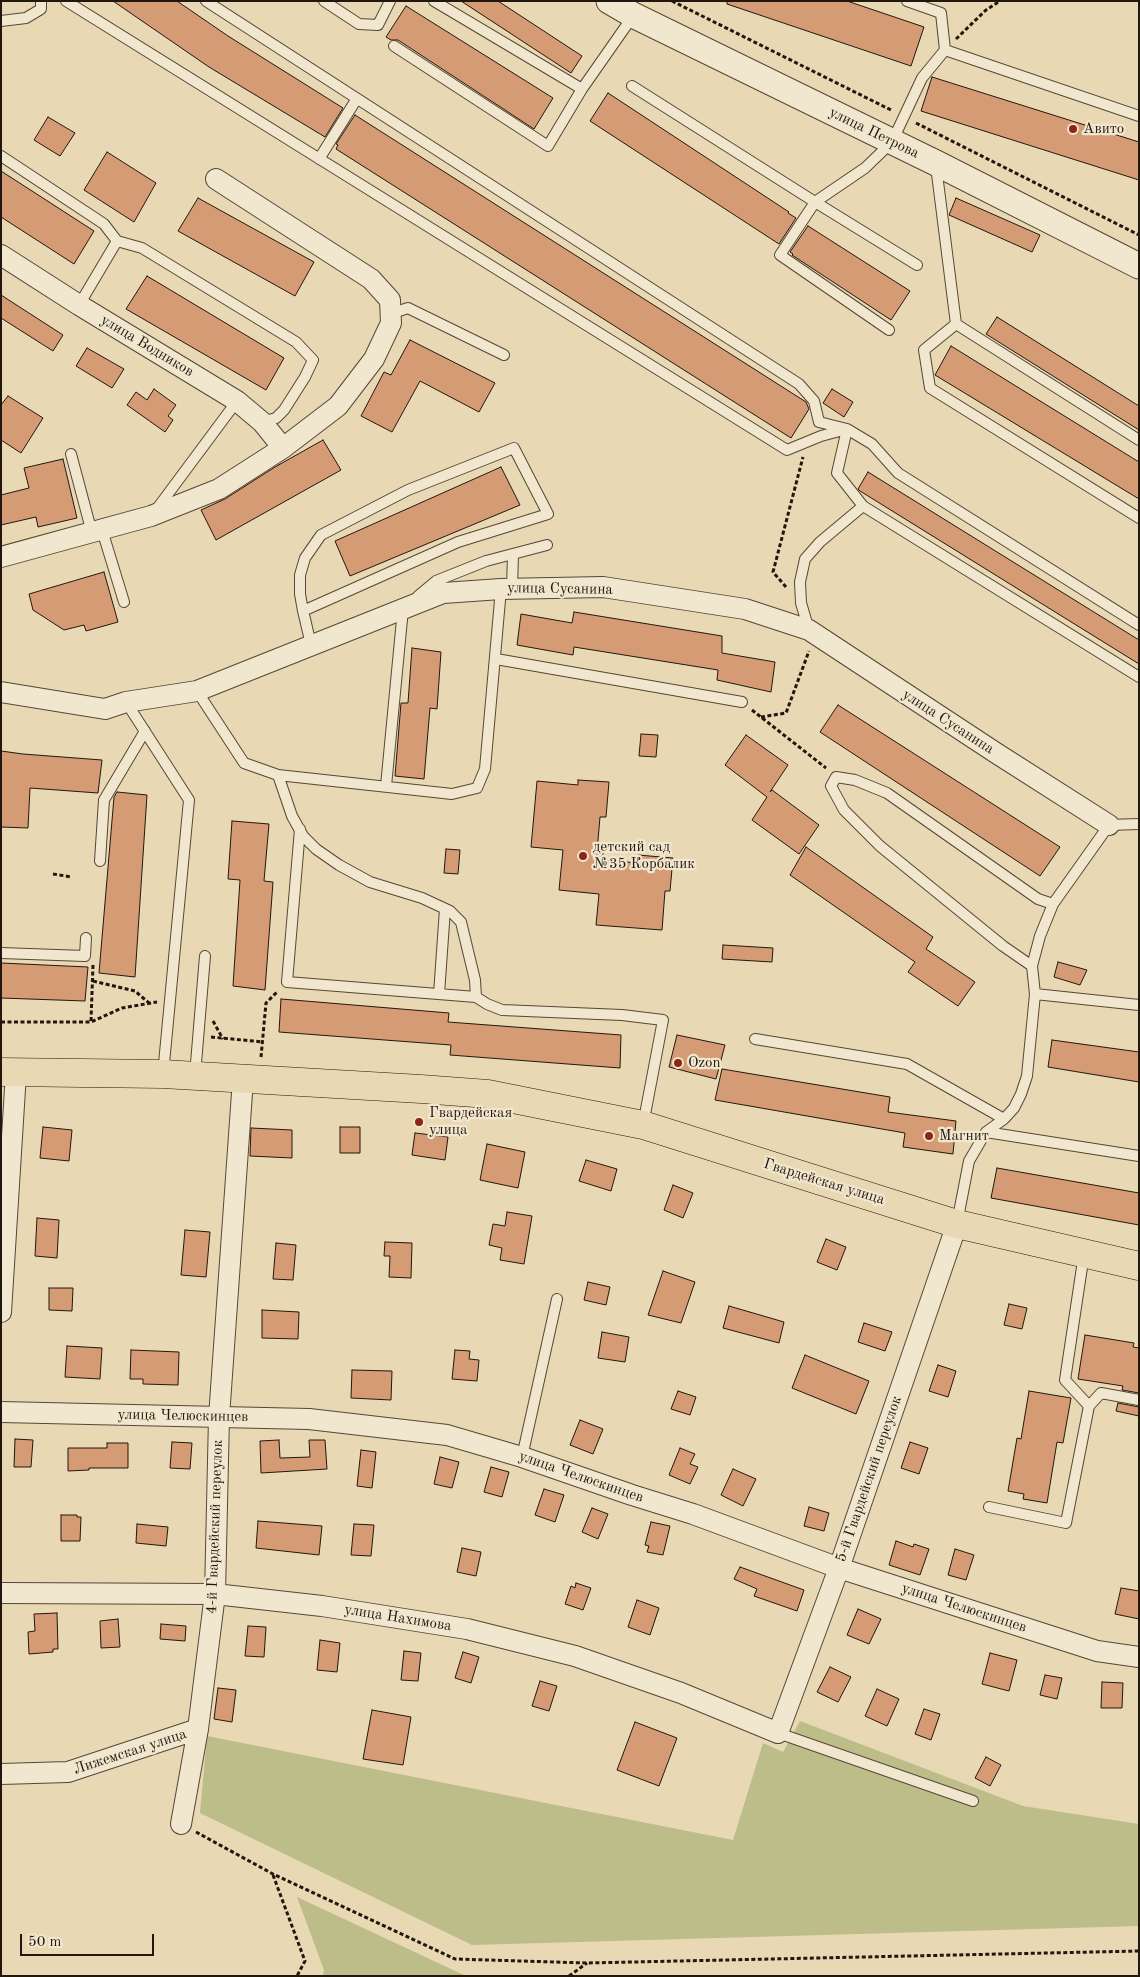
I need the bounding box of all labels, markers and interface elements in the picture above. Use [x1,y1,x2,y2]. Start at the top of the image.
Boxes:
street label: улица Петрова [826,103,922,163]
place label: Авито [1083,120,1124,138]
marker: Авито [1067,123,1079,135]
street label: улица Водников [97,311,197,381]
street label: улица Сусанина [507,579,613,599]
street label: улица Сусанина [899,686,997,758]
place label: детский сад №35 Корбалик [593,838,695,873]
marker: детский сад №35 Корбалик [577,850,589,862]
place label: Ozon [688,1054,721,1072]
marker: Ozon [672,1057,684,1069]
place label: Гвардейская улица [429,1104,512,1139]
marker: Гвардейская улица [413,1116,425,1128]
place label: Магнит [939,1127,989,1145]
marker: Магнит [923,1130,935,1142]
street label: Гвардейская улица [761,1155,887,1209]
street label: 5-й Гвардейский переулок [832,1394,906,1564]
street label: улица Челюскинцев [118,1406,248,1426]
street label: 4-й Гвардейский переулок [203,1440,227,1614]
street label: улица Челюскинцев [516,1447,646,1507]
street label: улица Челюскинцев [899,1579,1029,1637]
street label: улица Нахимова [343,1601,453,1635]
street label: Лижемская улица [71,1725,189,1779]
scale bar [22,1924,156,1956]
text: 50 m [28,1935,62,1950]

